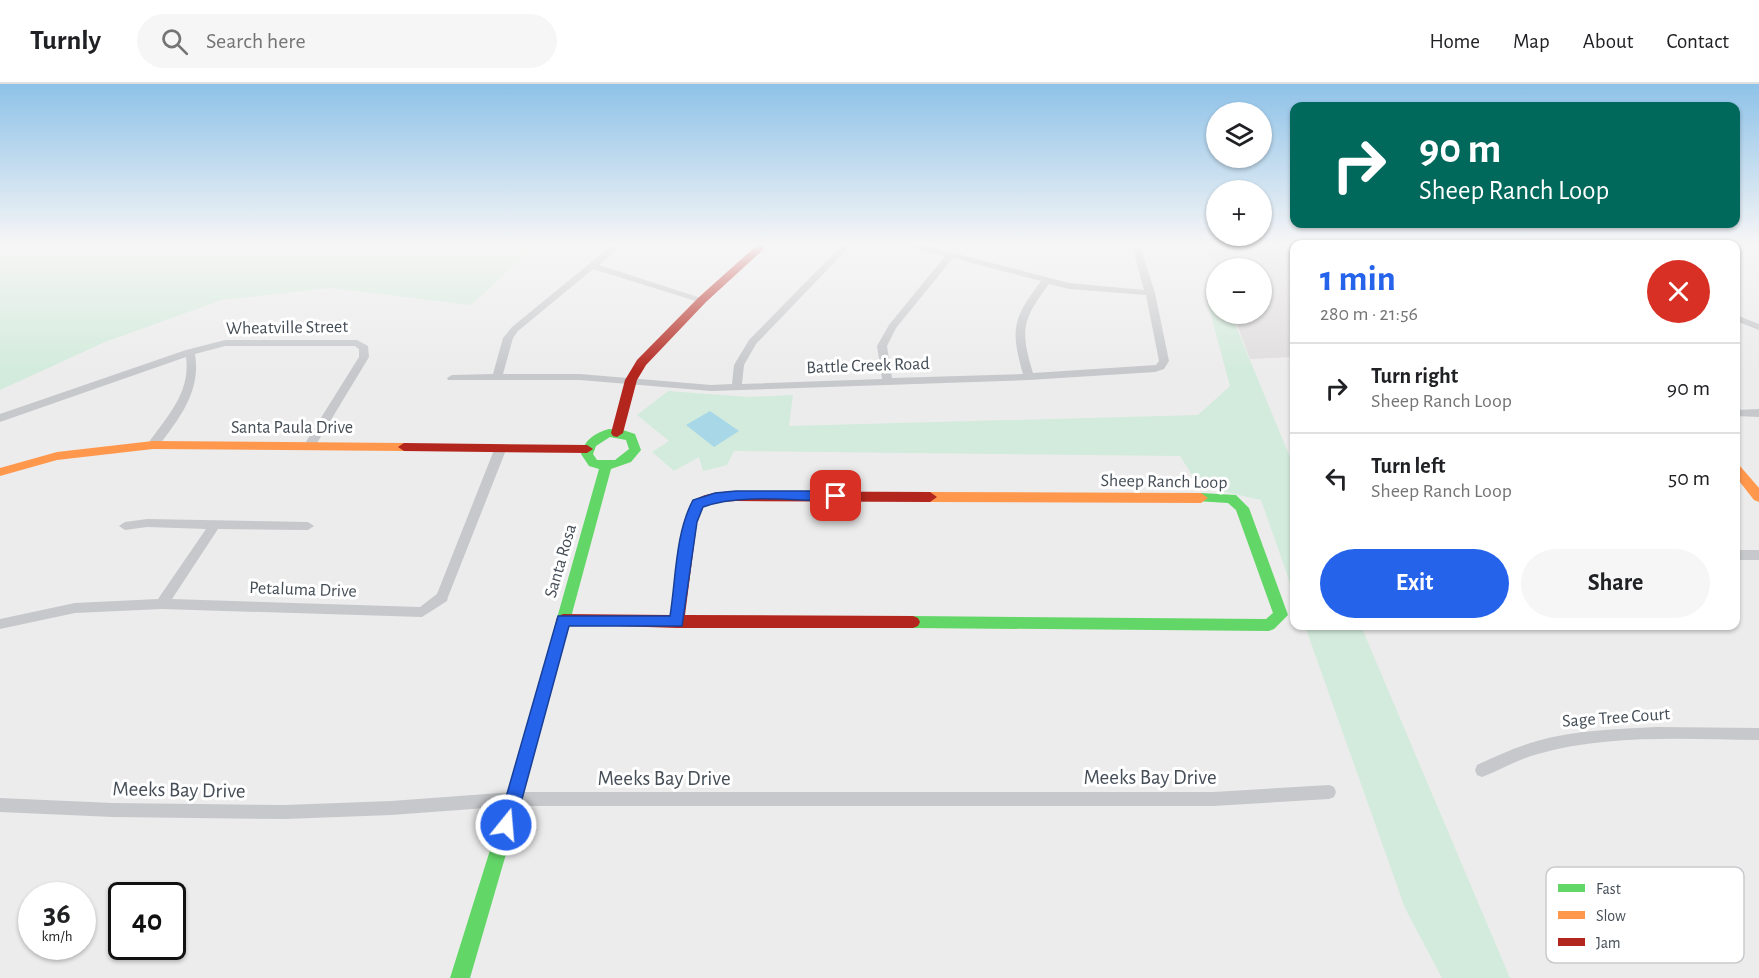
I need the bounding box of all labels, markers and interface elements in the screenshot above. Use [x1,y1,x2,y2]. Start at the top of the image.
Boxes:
search box [137,14,557,68]
icon: search [158,25,191,58]
text: Turnly [30,27,101,55]
text: Search here [206,30,306,52]
text: Home [1429,31,1480,52]
text: Map [1513,31,1550,52]
text: About [1583,31,1633,52]
text: Contact [1666,31,1729,52]
map controls [1206,102,1272,324]
button: layers [1206,102,1272,168]
icon: right [1320,126,1398,204]
text: 90 m [1419,128,1501,170]
text: Sheep Ranch Loop [1419,177,1609,204]
button: + [1206,180,1272,246]
button: − [1206,258,1272,324]
button: close [1647,260,1710,323]
text: 1 min [1320,261,1396,297]
text: 280 m · 21:56 [1320,304,1418,324]
street label: Wheatville Street [226,318,348,338]
street label: Battle Creek Road [806,355,930,377]
text: Turn right [1371,365,1458,387]
icon: right [1320,372,1353,405]
text: 90 m [1667,377,1710,399]
text: Sheep Ranch Loop [1371,391,1512,411]
street label: Santa Paula Drive [231,419,353,437]
text: Turn left [1371,455,1445,477]
icon: left [1320,462,1353,495]
text: 50 m [1668,467,1710,489]
pin [810,470,861,521]
street label: Sheep Ranch Loop [1100,472,1228,492]
icon: arrive [819,479,852,512]
text: Sheep Ranch Loop [1371,481,1512,501]
street label: Santa Rosa [542,522,580,600]
button: Exit [1320,549,1509,618]
button: Share [1521,549,1710,618]
street label: Petaluma Drive [249,579,357,601]
street label: Sage Tree Court [1562,705,1671,731]
street label: Meeks Bay Drive [1083,767,1217,788]
street label: Meeks Bay Drive [597,768,731,789]
street label: Meeks Bay Drive [112,778,246,802]
position arrow [474,793,538,857]
legend [1546,867,1744,963]
text: Fast [1596,881,1621,897]
speed limit sign: 40 [108,882,186,960]
text: 36 [43,899,71,929]
text: Slow [1596,908,1626,924]
text: km/h [42,929,72,944]
text: Jam [1596,935,1621,951]

